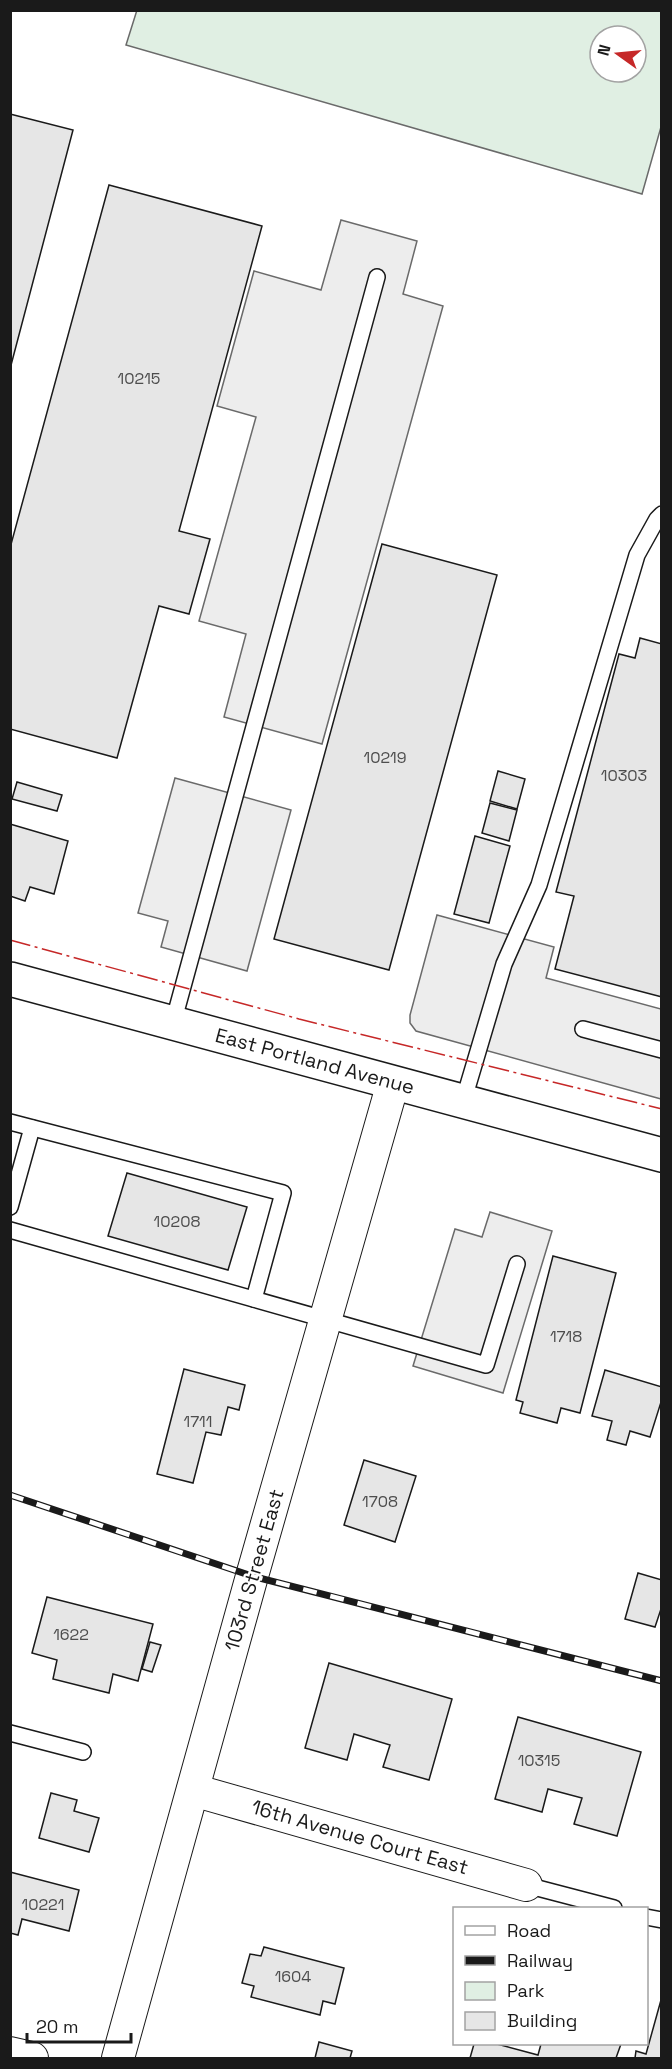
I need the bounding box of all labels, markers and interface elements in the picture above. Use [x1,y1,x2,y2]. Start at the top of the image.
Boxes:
north arrow [588,24,648,84]
text: N [592,42,616,58]
house number: 10215 [118,368,160,389]
house number: 10219 [363,747,407,768]
house number: 10303 [601,765,647,786]
street label: East Portland Avenue [213,1022,417,1100]
house number: 10208 [154,1211,200,1232]
house number: 1718 [550,1326,582,1347]
house number: 1711 [184,1411,212,1432]
street label: 103rd Street East [218,1486,290,1654]
house number: 1708 [362,1491,398,1512]
house number: 1622 [53,1624,89,1645]
house number: 10315 [518,1750,560,1771]
street label: 16th Avenue Court East [249,1794,471,1880]
house number: 10221 [22,1894,64,1915]
legend [453,1907,648,2045]
text: Road [507,1919,551,1942]
text: Railway [507,1949,573,1972]
house number: 1604 [275,1966,311,1987]
text: Park [507,1979,545,2002]
scale bar [27,2006,130,2044]
text: Building [507,2009,577,2032]
text: 20 m [36,2015,79,2038]

